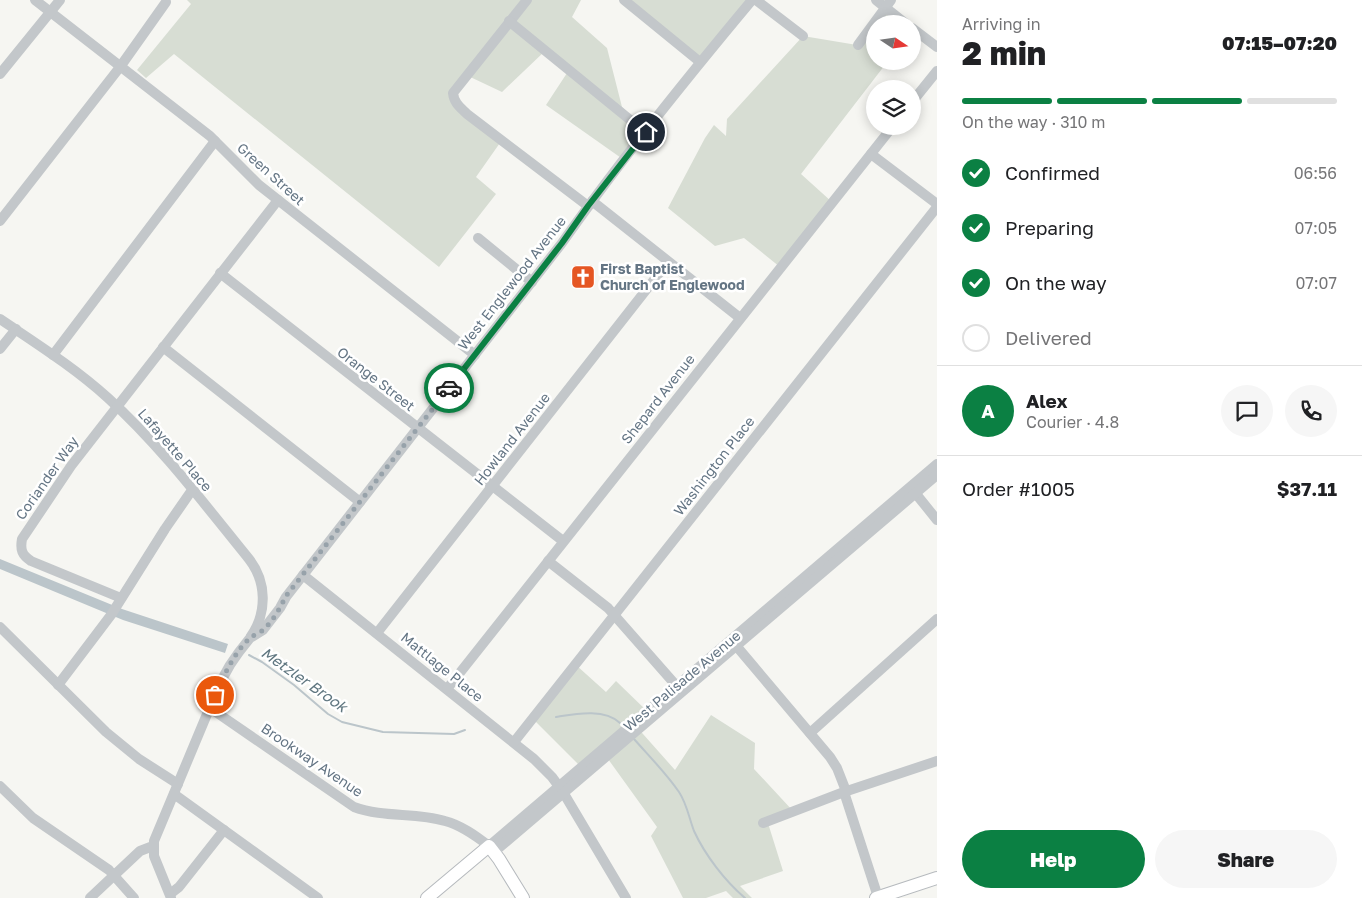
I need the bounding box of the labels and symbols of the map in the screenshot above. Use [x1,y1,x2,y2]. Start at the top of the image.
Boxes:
north arrow [866,15,921,70]
pin [625,111,667,153]
street label: Green Street [234,139,309,208]
street label: West Englewood Avenue [454,212,569,353]
place label: First Baptist Church of Englewood [600,260,745,293]
church icon: First Baptist Church of Englewood [570,264,596,290]
street label: Orange Street [334,343,419,414]
street label: Shepard Avenue [617,350,698,447]
courier [424,363,474,413]
street label: Howland Avenue [470,389,553,488]
street label: Lafayette Place [135,405,216,495]
street label: Washington Place [670,413,758,519]
street label: Coriander Way [12,433,82,523]
street label: West Palisade Avenue [620,627,744,735]
street label: Mattlage Place [398,628,487,705]
water label: Metzler Brook [258,643,352,716]
pin [194,674,236,716]
street label: Brookway Avenue [258,719,366,800]

